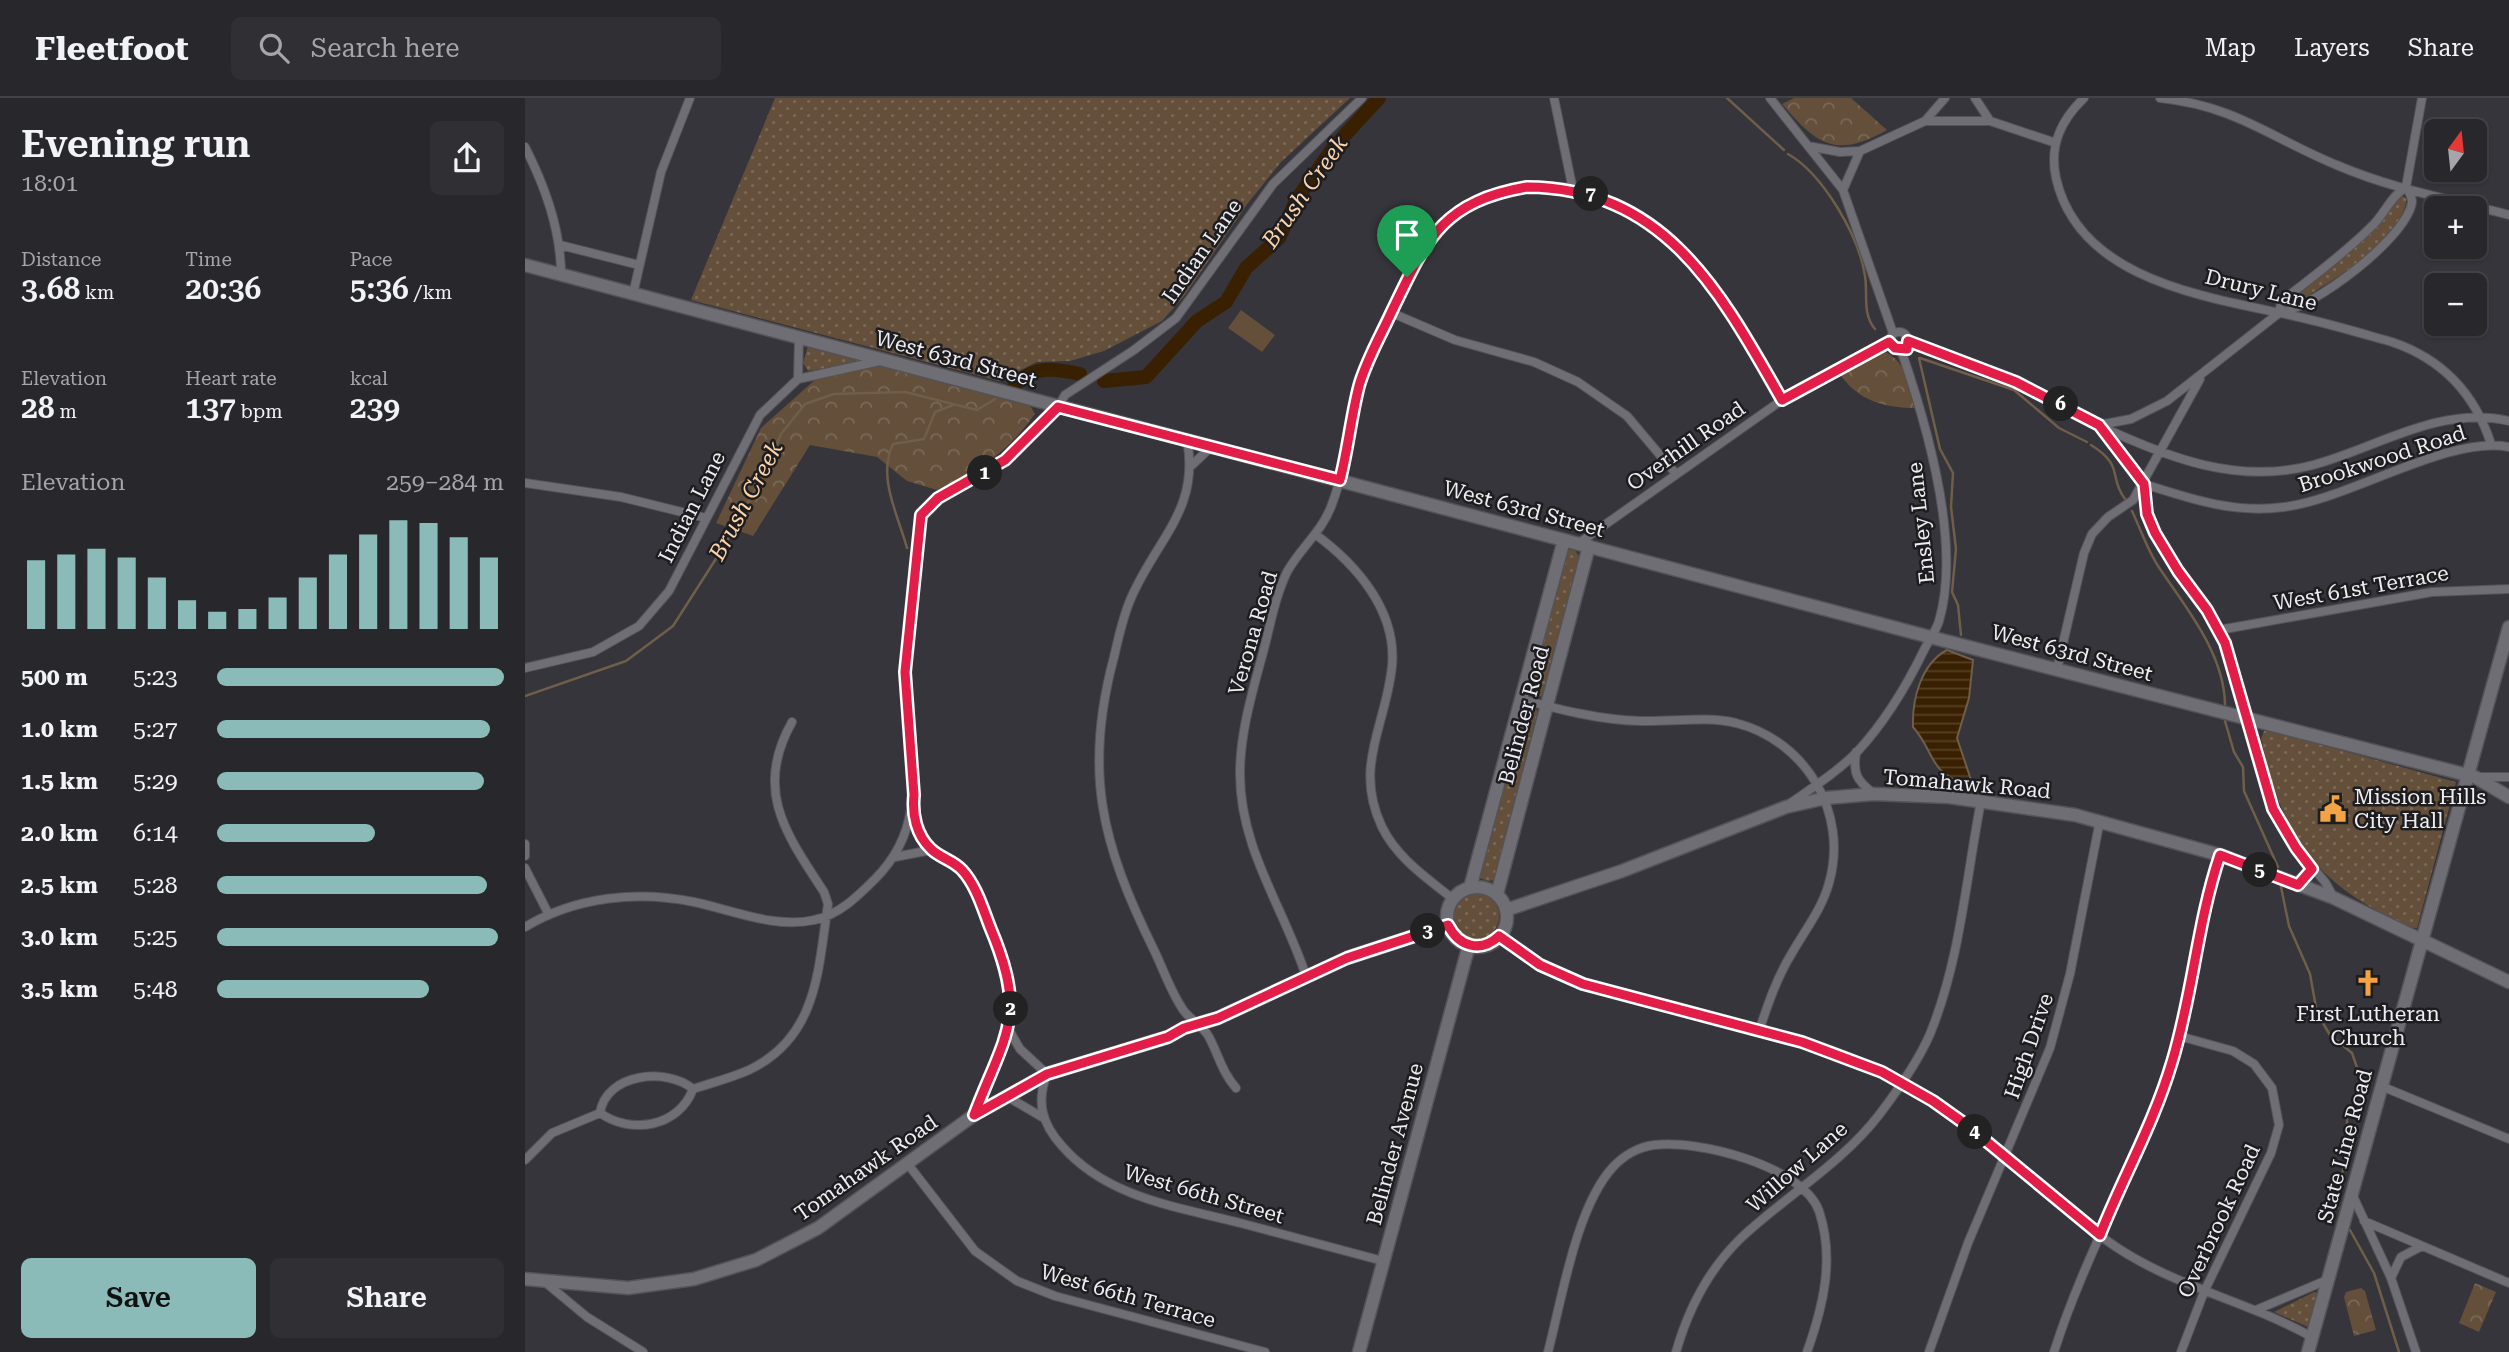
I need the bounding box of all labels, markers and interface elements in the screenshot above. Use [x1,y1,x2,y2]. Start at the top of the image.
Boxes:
search box [231,17,721,80]
text: Fleetfoot [35,29,189,68]
icon: search [255,29,293,67]
text: Search here [311,33,460,63]
text: Map [2205,34,2256,62]
text: Layers [2294,34,2370,62]
text: Share [2408,34,2474,62]
north arrow [2424,119,2487,182]
map controls [2424,119,2487,336]
button: share [430,121,504,195]
text: Evening run [21,122,250,166]
water label: Brush Creek [1256,130,1354,254]
text: 18:01 [21,170,78,197]
pin: 7 [1573,176,1609,212]
text: 7 [1585,182,1596,205]
street label: Indian Lane [1157,194,1247,308]
button: + [2424,196,2487,259]
pin [1377,205,1437,277]
icon: arrive [1388,216,1426,254]
text: Distance [21,248,101,271]
text: Time [185,248,232,271]
text: Pace [350,248,393,271]
street label: Drury Lane [2203,265,2319,315]
text: 3.68 [21,271,80,306]
text: 20:36 [185,271,261,306]
text: 5:36 [350,271,409,306]
button: − [2424,273,2487,336]
text: km [80,281,114,304]
text: /km [409,281,452,304]
street label: West 63rd Street [873,326,1039,392]
text: Elevation [21,367,107,390]
text: Heart rate [185,367,277,390]
text: kcal [350,367,388,390]
pin: 6 [2043,386,2079,422]
text: 28 [21,390,55,425]
text: 137 [185,390,236,425]
text: 239 [350,390,400,425]
text: 6 [2055,392,2066,415]
street label: Overhill Road [1622,396,1750,496]
text: m [55,400,77,423]
text: bpm [236,400,283,423]
street label: Brookwood Road [2295,420,2469,497]
water label: Brush Creek [703,437,789,566]
street label: Indian Lane [654,447,730,567]
pin: 1 [967,456,1002,490]
text: 1 [979,461,990,484]
street label: Ensley Lane [1903,461,1939,585]
text: Elevation [21,469,125,496]
text: 259–284 m [386,469,504,496]
street label: West 63rd Street [1441,476,1607,542]
street label: West 61st Terrace [2272,561,2450,615]
street label: Verona Road [1224,568,1282,698]
street label: West 63rd Street [1989,620,2155,686]
street label: Belinder Road [1494,642,1554,787]
text: 500 m [21,664,88,691]
text: 5:23 [133,664,178,691]
text: 1.0 km [21,716,98,743]
text: 5:27 [133,716,178,743]
street label: Tomahawk Road [1882,765,2052,803]
text: 1.5 km [21,768,98,795]
text: 5:29 [133,768,178,795]
place label: Mission Hills City Hall [2354,785,2486,833]
public building icon: Mission Hills City Hall [2318,794,2348,824]
text: 2.0 km [21,820,98,847]
text: 6:14 [133,820,178,847]
pin: 5 [2243,852,2277,888]
text: 5 [2254,858,2265,881]
text: 2.5 km [21,872,98,899]
text: 5:28 [133,872,178,899]
pin: 3 [1411,914,1445,948]
text: 3 [1422,919,1433,942]
text: 3.0 km [21,924,98,951]
text: 5:25 [133,924,178,951]
church icon: First Lutheran Church [2353,968,2383,998]
text: 3.5 km [21,976,98,1003]
text: 5:48 [133,976,178,1003]
street label: High Drive [2000,990,2058,1102]
pin: 2 [993,992,1029,1026]
text: 2 [1005,997,1016,1020]
place label: First Lutheran Church [2296,1002,2440,1050]
street label: Belinder Avenue [1362,1061,1428,1227]
street label: State Line Road [2313,1066,2377,1225]
street label: Tomahawk Road [790,1110,942,1226]
pin: 4 [1957,1114,1993,1150]
street label: Willow Lane [1742,1117,1852,1217]
text: 4 [1969,1120,1980,1143]
street label: Overbrook Road [2173,1140,2265,1302]
street label: West 66th Street [1121,1160,1287,1228]
button: Save [21,1258,256,1338]
button: Share [270,1258,504,1338]
street label: West 66th Terrace [1038,1260,1218,1332]

